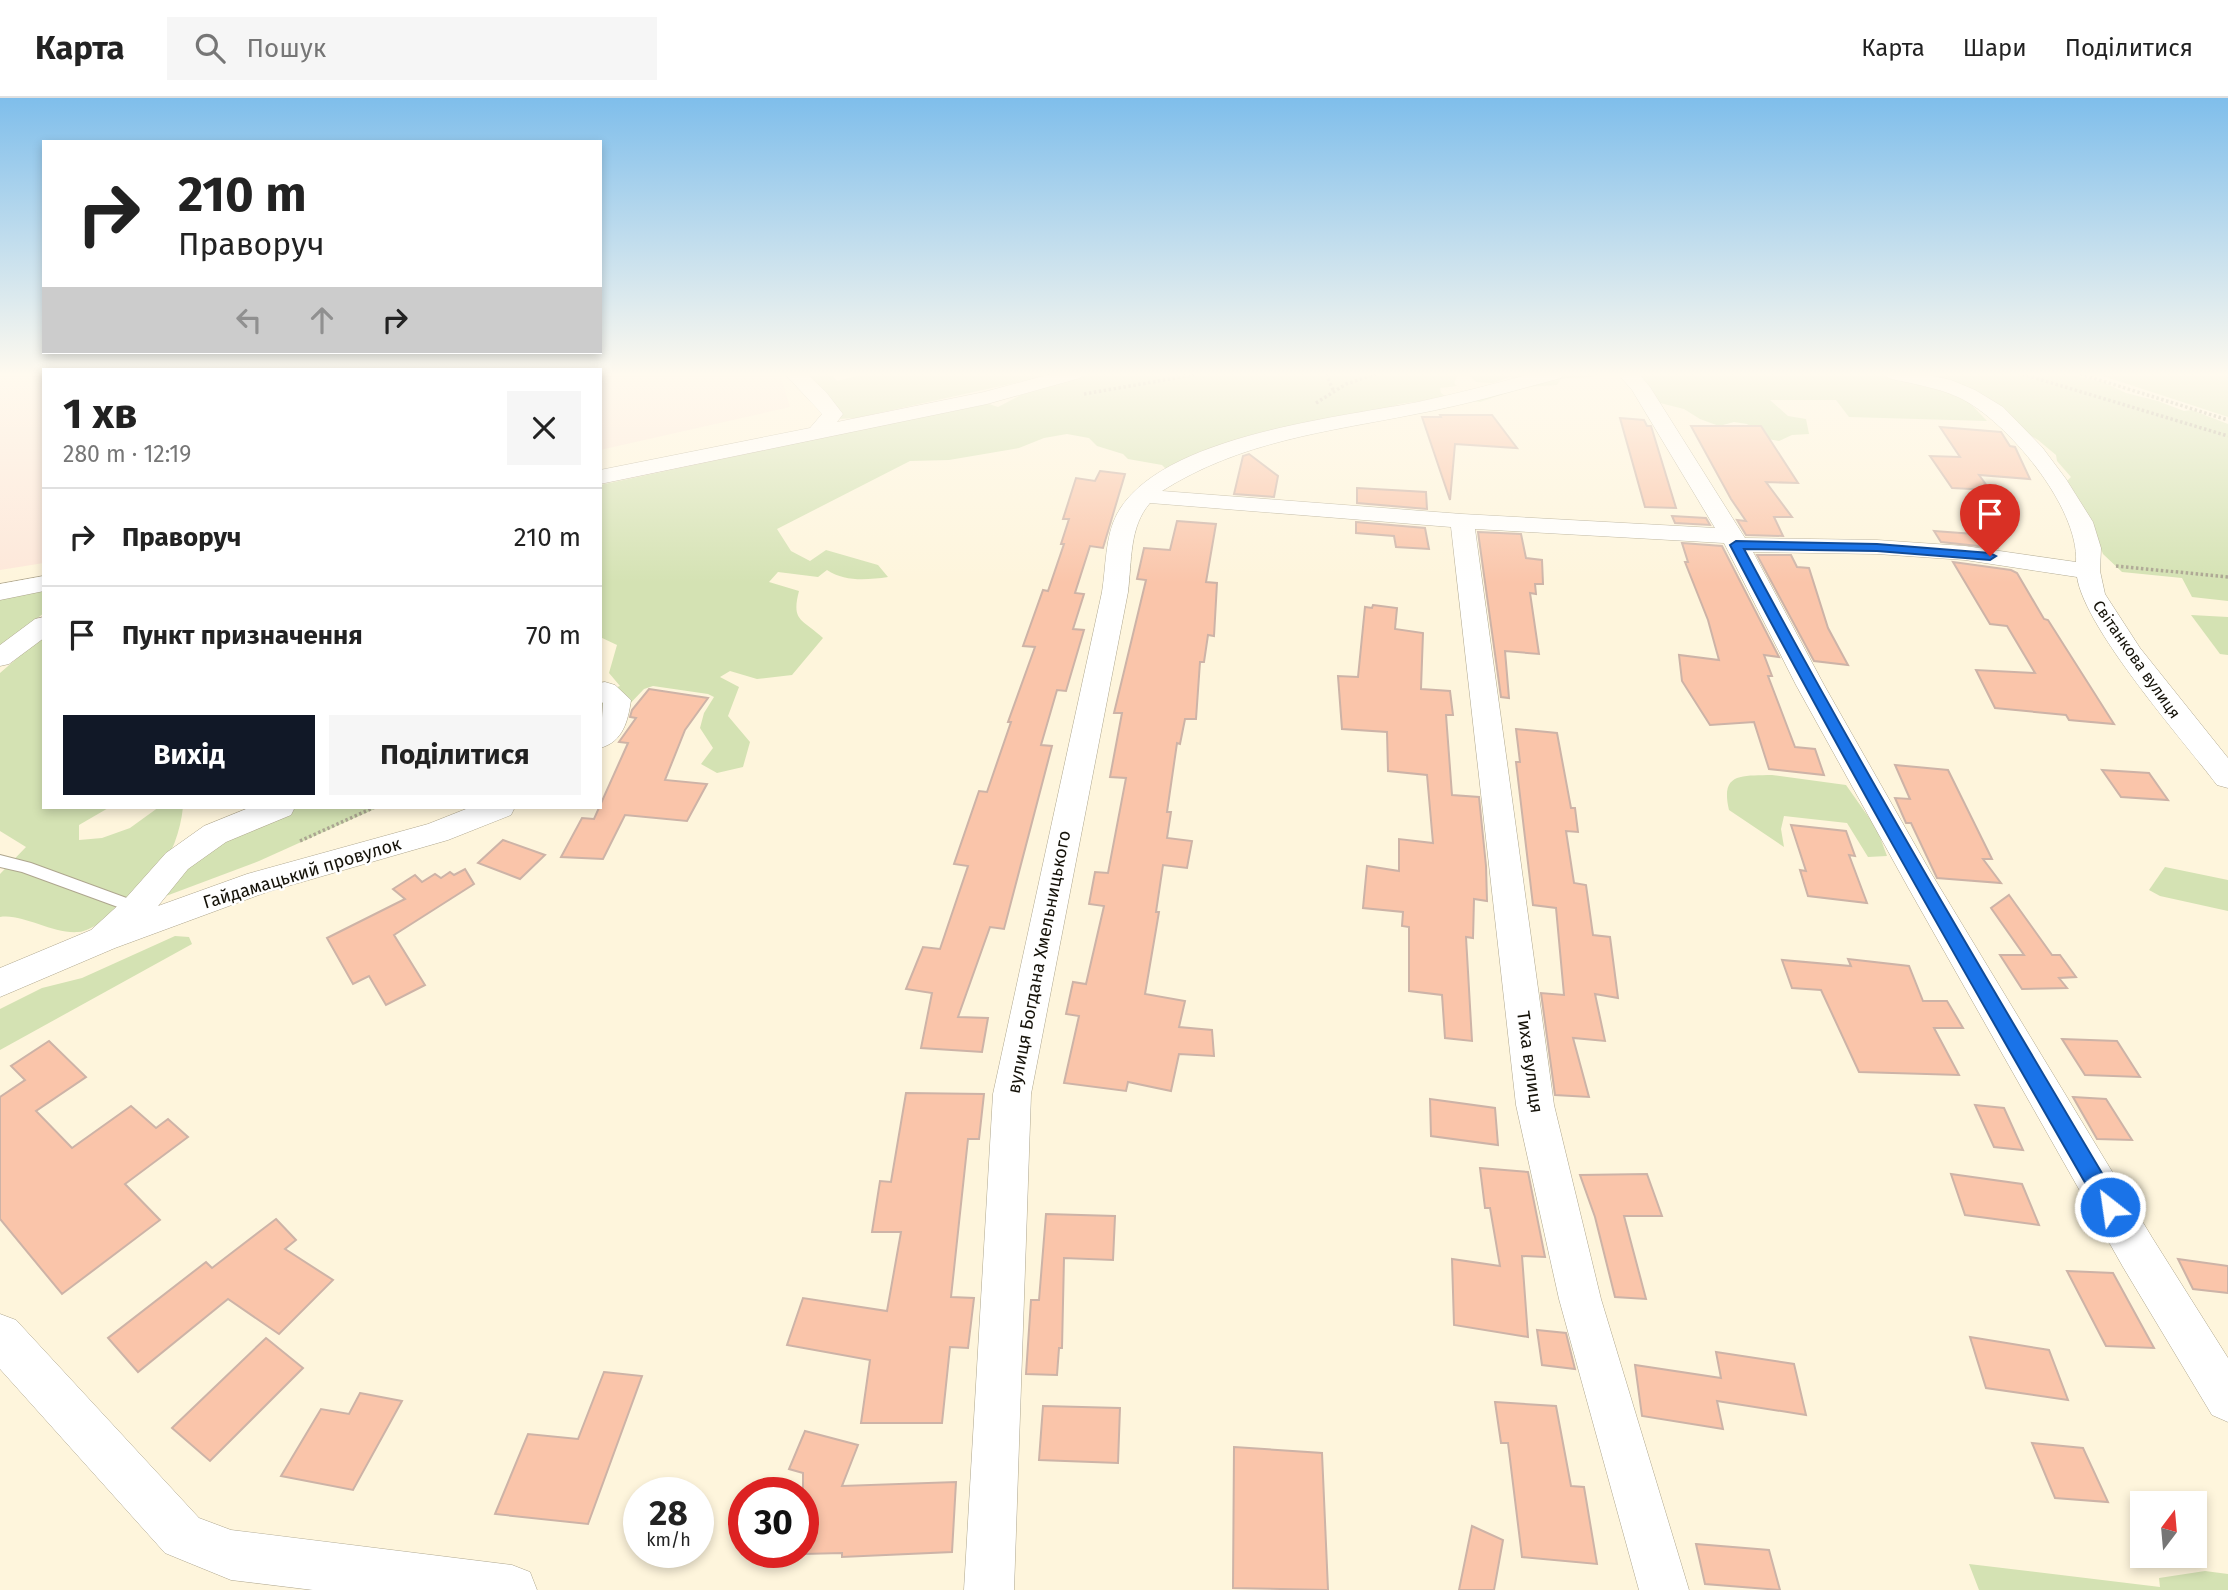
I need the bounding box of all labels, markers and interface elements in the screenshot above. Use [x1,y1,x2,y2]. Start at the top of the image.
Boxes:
search box [167,17,657,80]
text: Карта [35,28,125,68]
icon: search [191,29,229,67]
text: Пошук [247,33,326,64]
text: Карта [1861,34,1925,62]
text: Шари [1963,34,2027,62]
text: Поділитися [2065,34,2193,62]
text: 210 m [178,165,307,224]
icon: right [63,168,154,259]
text: Праворуч [178,225,325,263]
icon: left [230,301,268,339]
icon: ahead [303,301,341,339]
icon: right [376,301,414,339]
text: 1 хв [63,389,137,439]
button: close [507,391,581,465]
text: 280 m · 12:19 [63,440,191,468]
pin [1960,484,2020,556]
icon: arrive [1971,495,2009,533]
icon: right [63,518,101,556]
text: Праворуч [122,522,241,553]
text: 210 m [514,522,581,553]
street label: Світанкова вулиця [2089,597,2184,722]
icon: arrive [63,616,101,654]
text: Пункт призначення [122,620,363,651]
text: 70 m [526,620,581,651]
button: Вихід [63,715,315,795]
button: Поділитися [329,715,581,795]
street label: вулиця Богдана Хмельницького [1003,829,1075,1095]
street label: Гайдамацький провулок [200,832,404,914]
street label: Тиха вулиця [1512,1010,1548,1114]
position arrow [2073,1170,2147,1244]
speed limit sign: 30 [728,1477,819,1568]
north arrow [2130,1491,2207,1568]
map controls [2130,1491,2207,1568]
text: 28 [649,1492,688,1534]
text: km/h [646,1529,691,1551]

